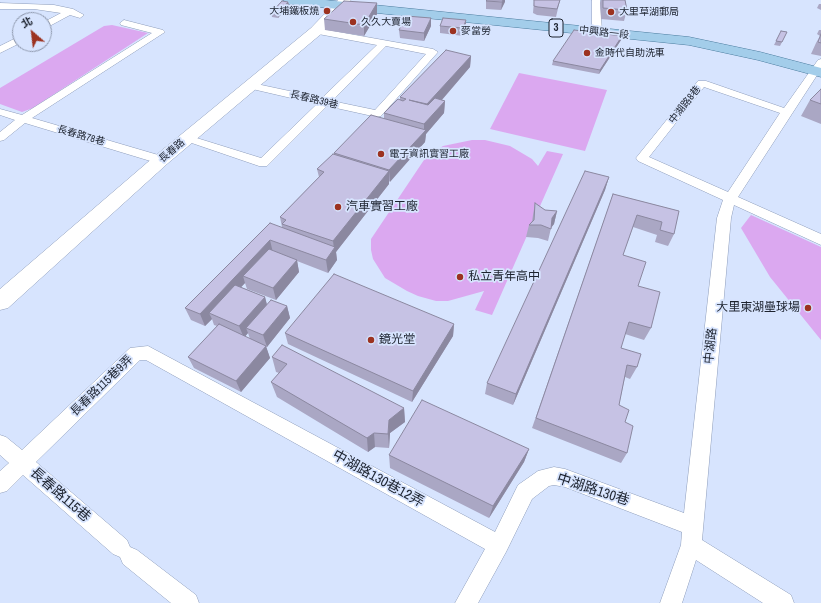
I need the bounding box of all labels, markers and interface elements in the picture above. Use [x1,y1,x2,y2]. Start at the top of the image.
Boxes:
place label: 大埔鐵板燒 [269,5,319,17]
marker: 大埔鐵板燒 [322,6,332,16]
place label: 大里草湖郵局 [619,6,679,18]
marker: 大里草湖郵局 [606,7,616,17]
north arrow [12,12,52,52]
text: 北 [19,14,35,31]
place label: 久久大賣場 [361,16,411,28]
marker: 久久大賣場 [348,17,358,27]
road number: 3 [549,19,563,37]
street label: 中興路一段 [579,24,629,42]
place label: 麥當勞 [461,25,491,37]
marker: 麥當勞 [448,26,458,36]
place label: 金時代自助洗車 [595,47,665,59]
marker: 金時代自助洗車 [582,48,592,58]
street label: 中湖路8巷 [667,84,703,126]
street label: 長春路39巷 [289,89,339,111]
street label: 長春路78巷 [56,123,106,149]
street label: 長春路 [157,137,187,165]
place label: 電子資訊實習工廠 [389,148,469,160]
marker: 電子資訊實習工廠 [376,149,386,159]
place label: 汽車實習工廠 [346,200,418,214]
marker: 汽車實習工廠 [333,202,343,212]
place label: 私立青年高中 [468,270,540,284]
marker: 私立青年高中 [455,272,465,282]
place label: 大里東湖壘球場 [716,301,800,315]
marker: 大里東湖壘球場 [803,303,813,313]
street label: 中湖路 [702,327,720,365]
place label: 鏡光堂 [379,333,415,347]
marker: 鏡光堂 [366,335,376,345]
street label: 長春路115巷9弄 [68,353,136,419]
street label: 中湖路130巷12弄 [329,447,427,511]
street label: 長春路115巷 [26,464,94,526]
street label: 中湖路130巷 [555,470,631,510]

